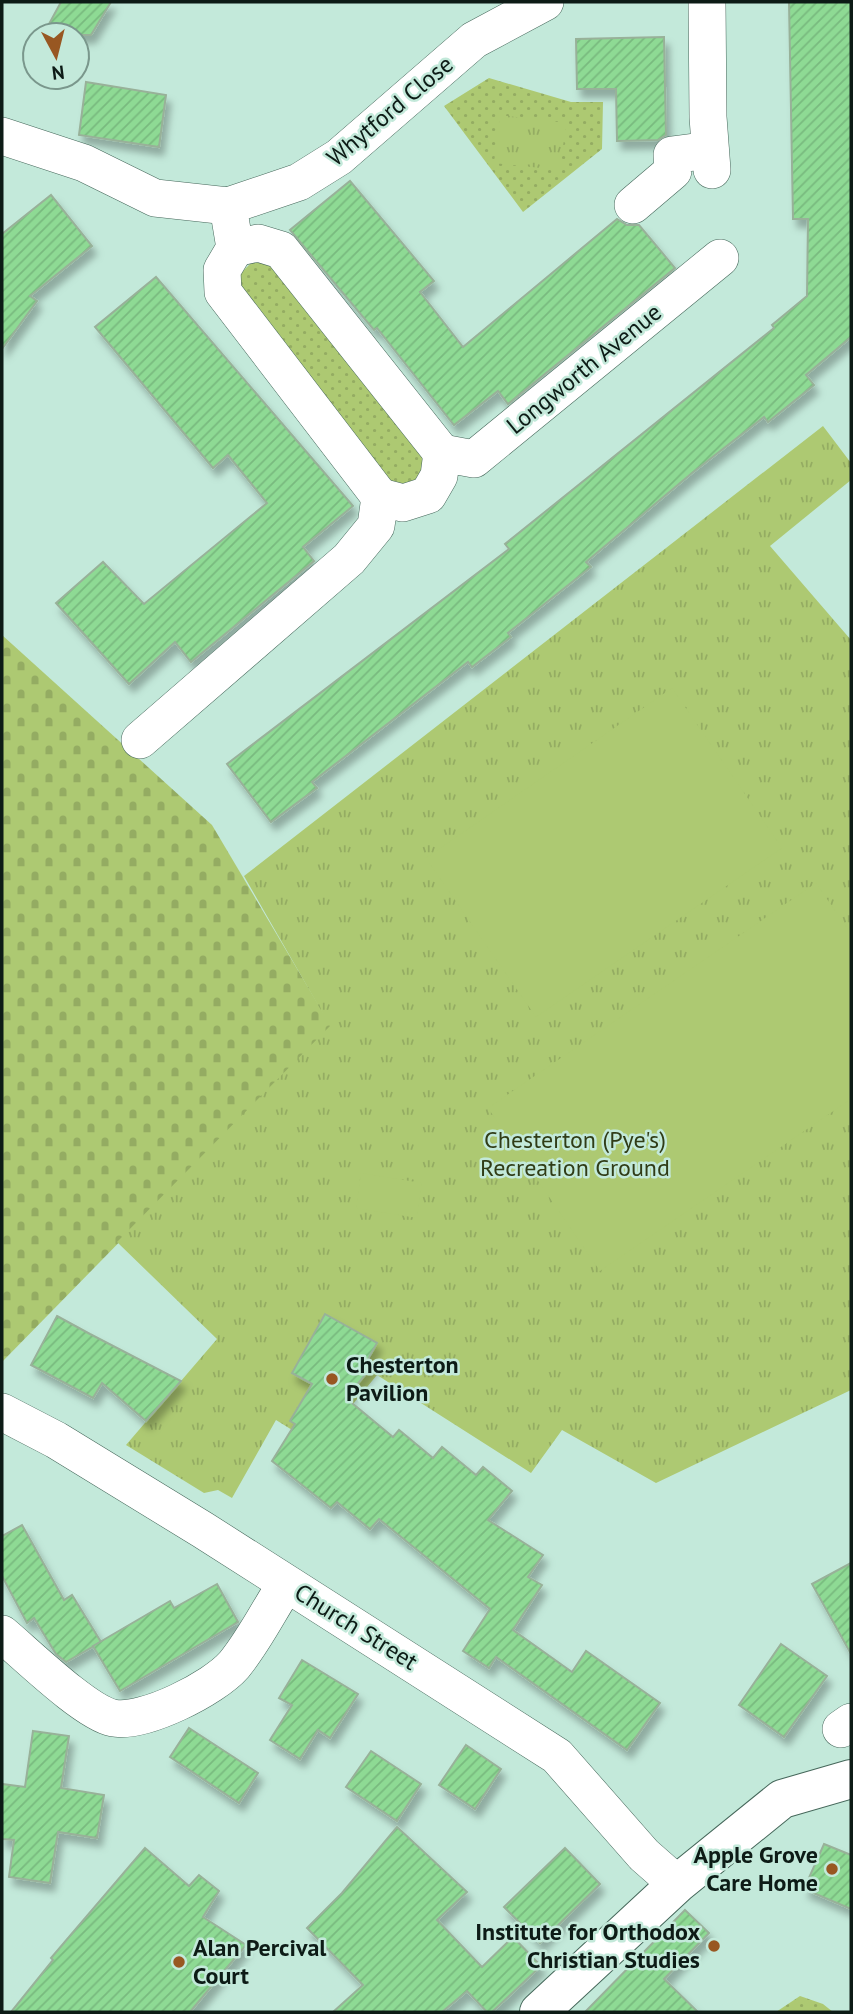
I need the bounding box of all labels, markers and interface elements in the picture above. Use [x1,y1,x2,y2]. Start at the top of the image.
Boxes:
north arrow [21,21,91,91]
street label: Whytford Close [320,49,459,173]
text: N [50,60,66,86]
street label: Longworth Avenue [500,297,668,441]
park label: Chesterton (Pye's) Recreation Ground [480,1124,670,1183]
place label: Chesterton Pavilion [346,1349,459,1408]
marker: Chesterton Pavilion [324,1371,340,1387]
street label: Church Street [289,1576,424,1677]
place label: Apple Grove Care Home [693,1839,818,1898]
marker: Apple Grove Care Home [824,1861,840,1877]
place label: Institute for Orthodox Christian Studies [475,1916,700,1975]
place label: Alan Percival Court [193,1932,327,1991]
marker: Institute for Orthodox Christian Studies [706,1938,722,1954]
marker: Alan Percival Court [171,1954,187,1970]

